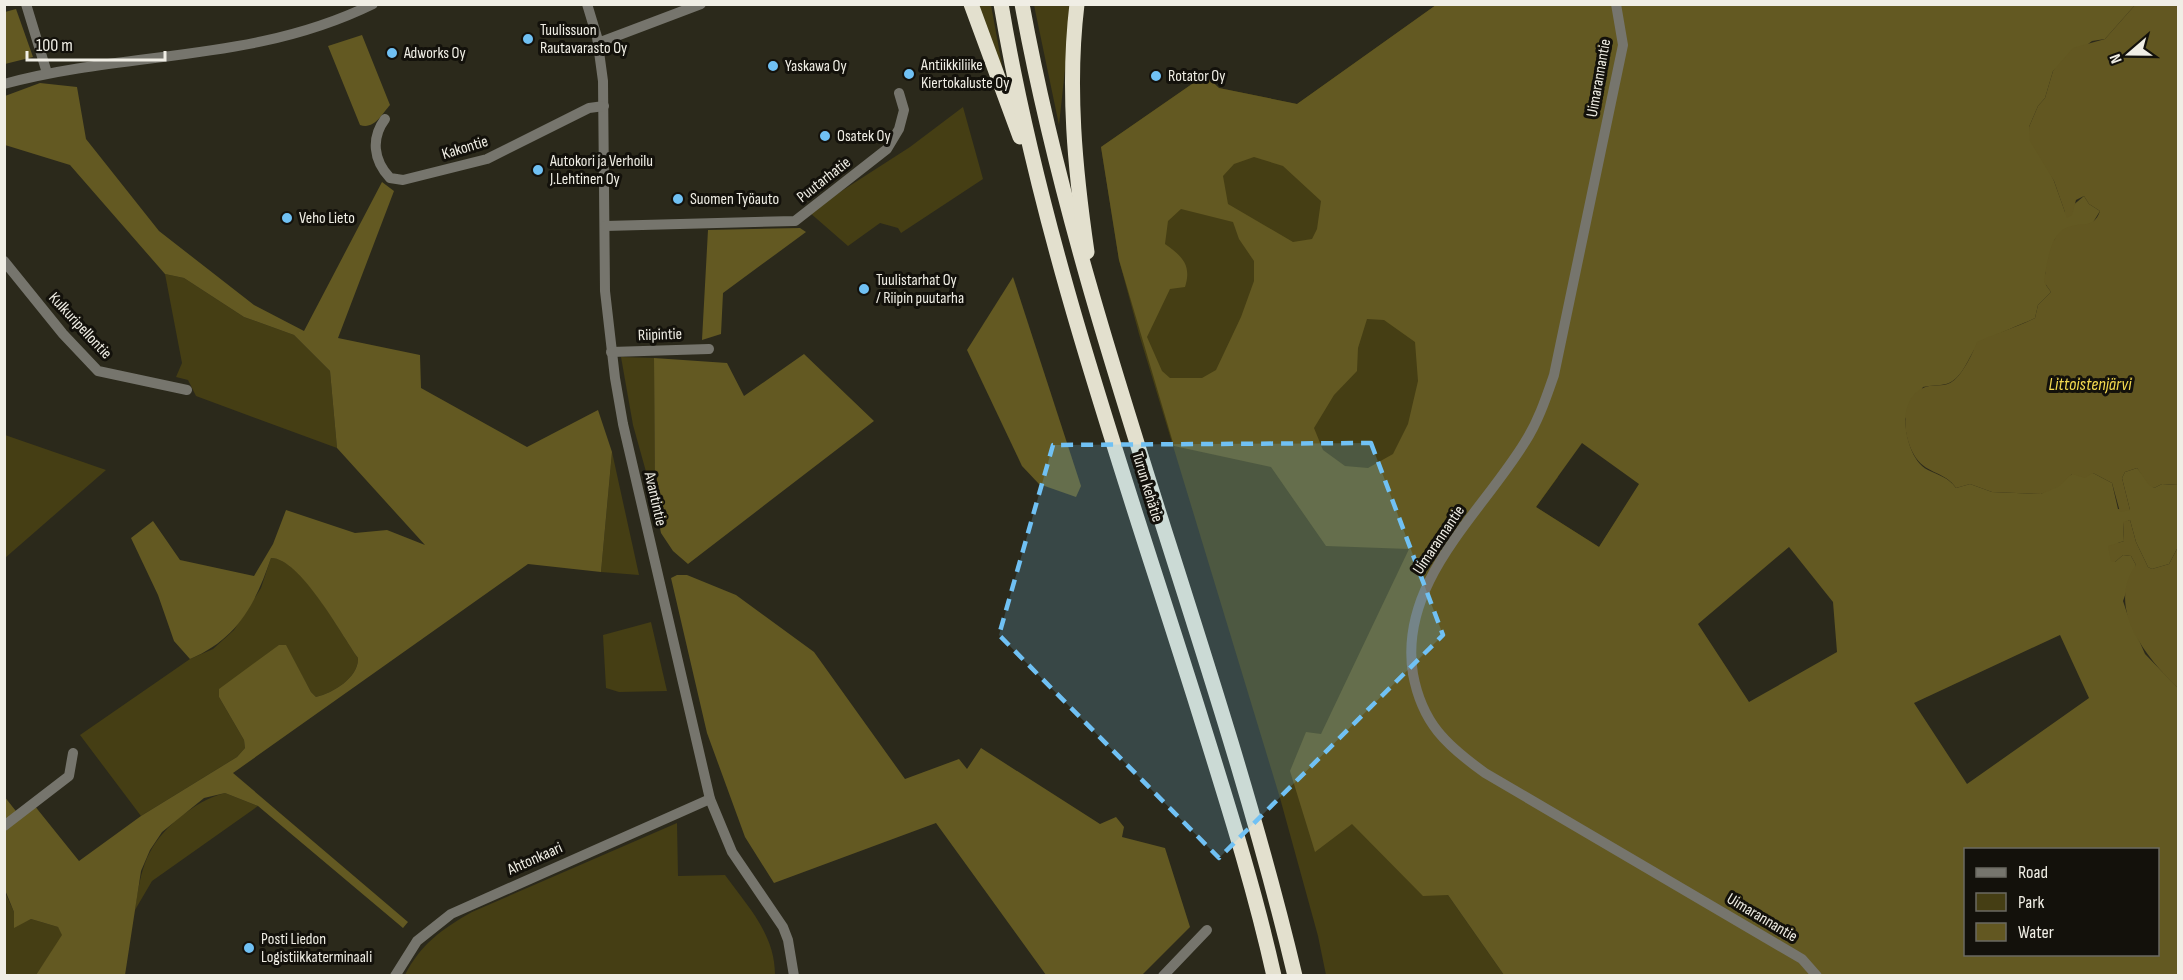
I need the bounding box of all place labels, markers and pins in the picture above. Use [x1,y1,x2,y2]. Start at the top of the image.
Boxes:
place label: Tuulissuon Rautavarasto Oy [540,21,627,58]
marker: Tuulissuon Rautavarasto Oy [521,32,535,46]
place label: Adworks Oy [403,44,466,63]
marker: Adworks Oy [385,46,399,60]
place label: Antiikkiliike Kiertokaluste Oy [920,56,1009,93]
place label: Yaskawa Oy [785,57,847,76]
marker: Yaskawa Oy [766,59,780,73]
marker: Antiikkiliike Kiertokaluste Oy [902,67,916,81]
place label: Rotator Oy [1168,67,1225,86]
marker: Rotator Oy [1149,69,1163,83]
place label: Osatek Oy [837,127,891,146]
marker: Osatek Oy [818,129,832,143]
place label: Autokori ja Verhoilu J.Lehtinen Oy [549,152,653,189]
marker: Autokori ja Verhoilu J.Lehtinen Oy [531,163,545,177]
place label: Suomen Työauto [690,190,779,209]
marker: Suomen Työauto [671,192,685,206]
place label: Veho Lieto [299,209,355,228]
marker: Veho Lieto [280,211,294,225]
place label: Tuulistarhat Oy / Riipin puutarha [876,271,964,308]
marker: Tuulistarhat Oy / Riipin puutarha [857,282,871,296]
place label: Posti Liedon Logistiikkaterminaali [261,930,372,967]
marker: Posti Liedon Logistiikkaterminaali [242,941,256,955]

